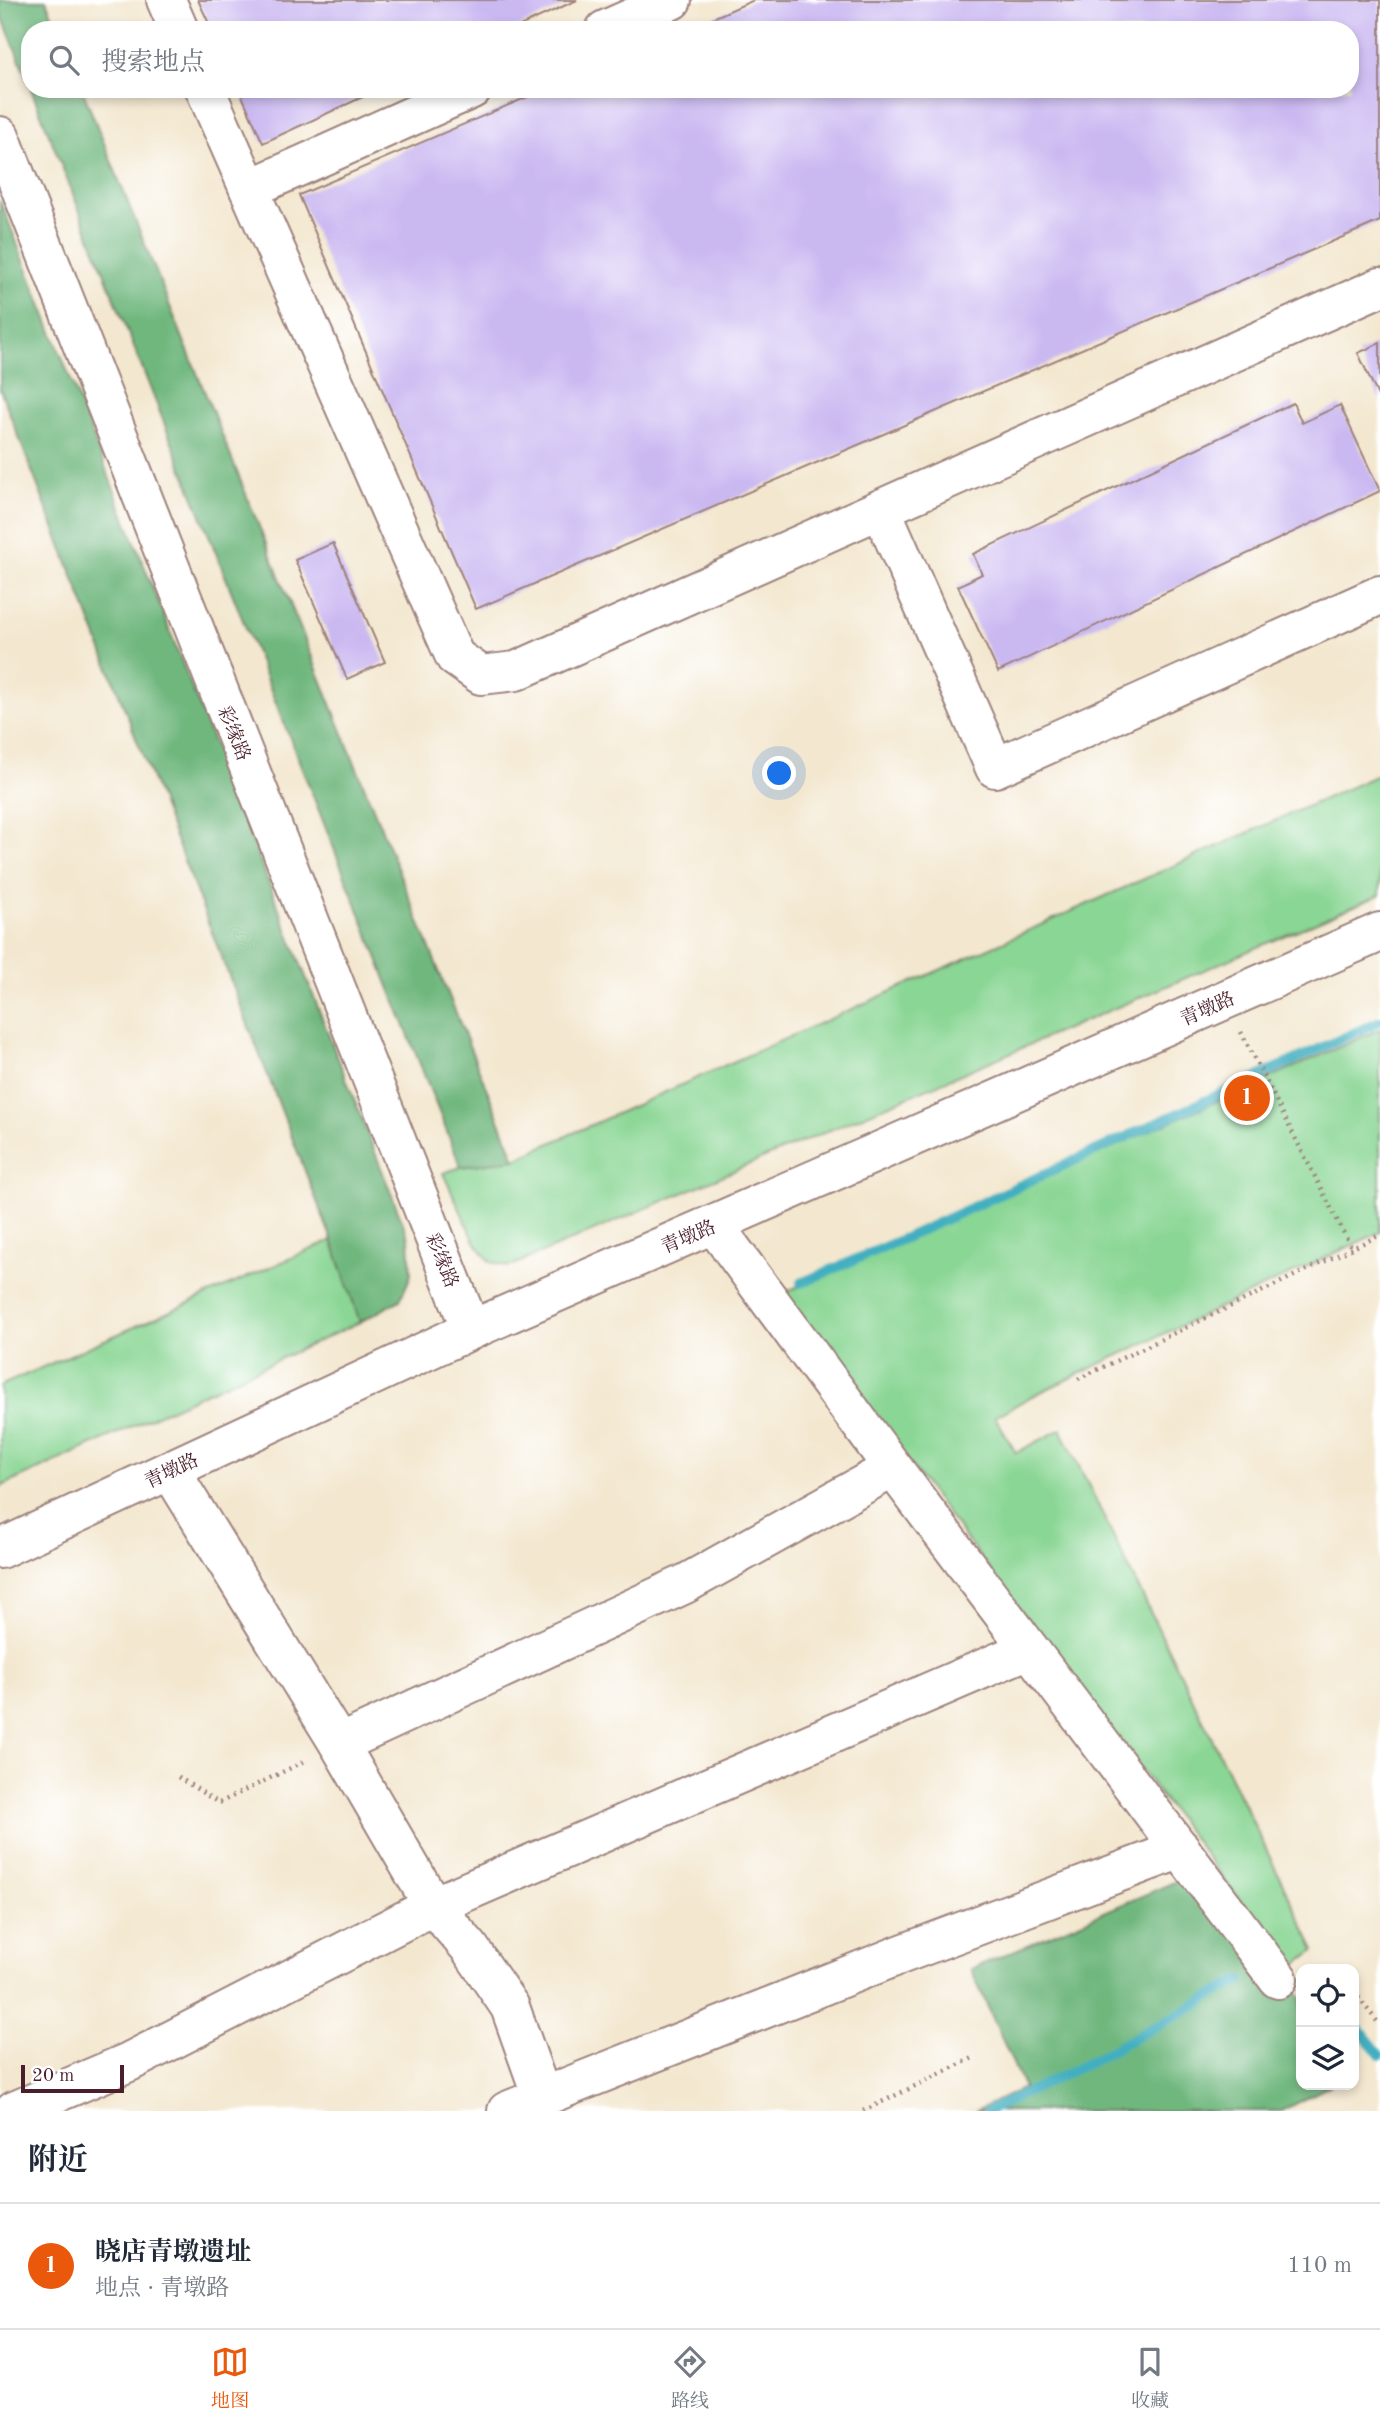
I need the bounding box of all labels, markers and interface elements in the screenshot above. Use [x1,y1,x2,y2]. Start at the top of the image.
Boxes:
search box [21,21,1359,98]
icon: search [45,41,83,79]
text: 搜索地点 [101,50,205,76]
street label: 彩缘路 [213,703,255,764]
your location [762,756,796,790]
street label: 青墩路 [1177,987,1238,1031]
pin: 1 [1224,1072,1270,1124]
street label: 青墩路 [658,1216,719,1258]
street label: 彩缘路 [421,1230,463,1291]
street label: 青墩路 [141,1449,202,1493]
map controls [1296,1964,1359,2090]
button: locate [1296,1964,1359,2027]
button: layers [1296,2027,1359,2090]
scale bar [21,2062,124,2094]
text: 20 m [32,2067,74,2086]
text: 附近 [28,2146,88,2176]
text: 晓店青墩遗址 [95,2240,251,2266]
text: 1 [44,2254,58,2277]
text: 110 m [1287,2254,1352,2277]
text: 地点 · 青墩路 [95,2277,229,2300]
tab: 地图 [211,2343,249,2414]
tab: 路线 [671,2343,709,2414]
tab: 收藏 [1131,2343,1169,2414]

